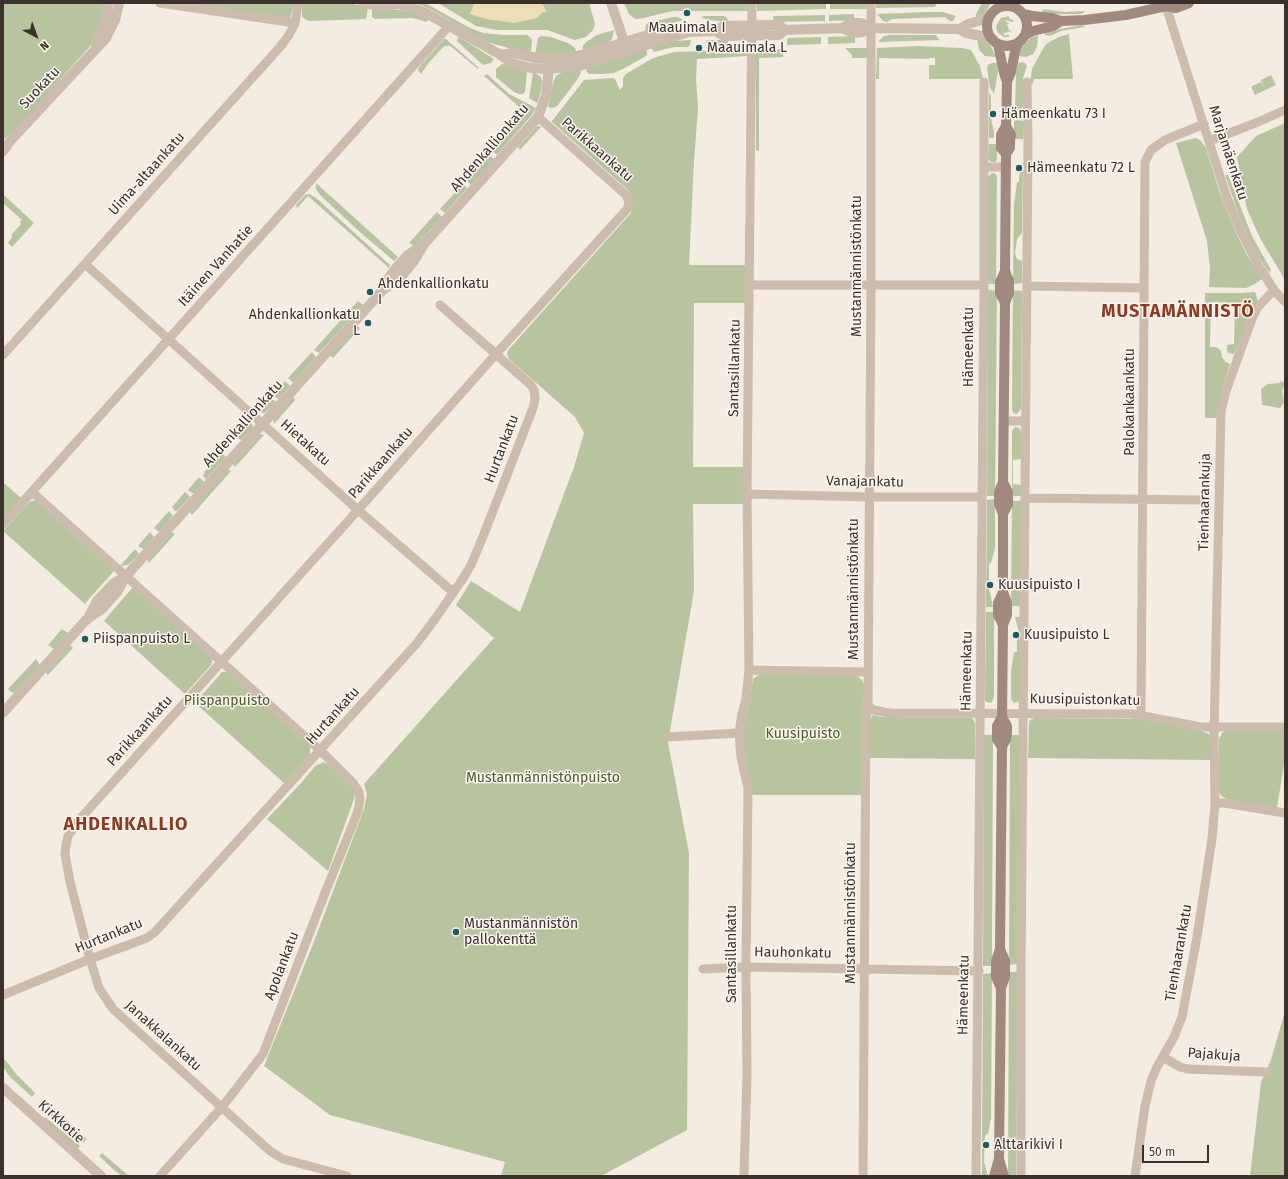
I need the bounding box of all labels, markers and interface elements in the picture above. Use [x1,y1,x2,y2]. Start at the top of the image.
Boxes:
marker: Maauimala I [682,8,692,18]
north arrow [16,16,56,56]
place label: Maauimala I [648,20,726,36]
text: N [37,38,51,53]
place label: Maauimala L [707,40,787,56]
marker: Maauimala L [694,43,704,53]
street label: Suokatu [16,63,64,113]
street label: Ahdenkallionkatu [447,101,533,195]
street label: Marjamäenkatu [1205,104,1251,202]
place label: Hämeenkatu 73 I [1001,106,1106,122]
marker: Hämeenkatu 73 I [988,109,998,119]
street label: Parikkaankatu [558,114,636,186]
street label: Uima-altaankatu [105,129,189,219]
place label: Hämeenkatu 72 L [1027,160,1135,176]
marker: Hämeenkatu 72 L [1014,163,1024,173]
street label: Mustanmännistönkatu [849,195,865,337]
street label: Itäinen Vanhatie [175,222,257,310]
place label: Ahdenkallionkatu I [378,276,489,308]
marker: Ahdenkallionkatu I [365,287,375,297]
district label: MUSTAMÄNNISTÖ [1101,301,1255,323]
place label: Ahdenkallionkatu L [249,307,360,340]
street label: Hämeenkatu [961,307,977,387]
marker: Ahdenkallionkatu L [363,318,373,328]
street label: Santasillankatu [726,319,744,417]
street label: Palokankaankatu [1122,348,1138,456]
street label: Ahdenkallionkatu [200,377,286,471]
street label: Hurtankatu [481,413,523,485]
street label: Hietakatu [277,416,333,470]
street label: Parikkaankatu [345,424,417,502]
street label: Tienhaarankuja [1196,453,1214,551]
street label: Vanajankatu [826,473,904,491]
street label: Mustanmännistönkatu [846,518,862,660]
place label: Kuusipuisto I [998,577,1081,593]
marker: Kuusipuisto I [985,580,995,590]
place label: Kuusipuisto L [1024,627,1110,643]
marker: Kuusipuisto L [1011,630,1021,640]
place label: Piispanpuisto L [93,631,190,647]
street label: Hämeenkatu [958,631,976,711]
marker: Piispanpuisto L [80,634,90,644]
street label: Hurtankatu [303,684,363,748]
street label: Kuusipuistonkatu [1029,691,1141,709]
street label: Parikkaankatu [104,692,176,770]
park label: Piispanpuisto [184,693,270,709]
park label: Kuusipuisto [766,726,840,742]
park label: Mustanmännistönpuisto [466,770,620,786]
district label: AHDENKALLIO [64,814,188,836]
street label: Mustanmännistönkatu [843,842,859,984]
street label: Tienhaarankatu [1162,903,1196,1003]
street label: Santasillankatu [724,905,740,1003]
street label: Hurtankatu [73,915,145,957]
place label: Mustanmännistön pallokenttä [464,916,578,948]
marker: Mustanmännistön pallokenttä [451,927,461,937]
street label: Apolankatu [261,929,303,1003]
street label: Hauhonkatu [754,944,832,962]
street label: Hämeenkatu [955,955,973,1035]
street label: Janakkalankatu [121,997,205,1075]
street label: Pajakuja [1187,1045,1241,1065]
street label: Kirkkotie [34,1097,88,1147]
place label: Alttarikivi I [994,1137,1063,1153]
scale bar [1144,1137,1211,1163]
marker: Alttarikivi I [981,1140,991,1150]
text: 50 m [1149,1145,1175,1159]

